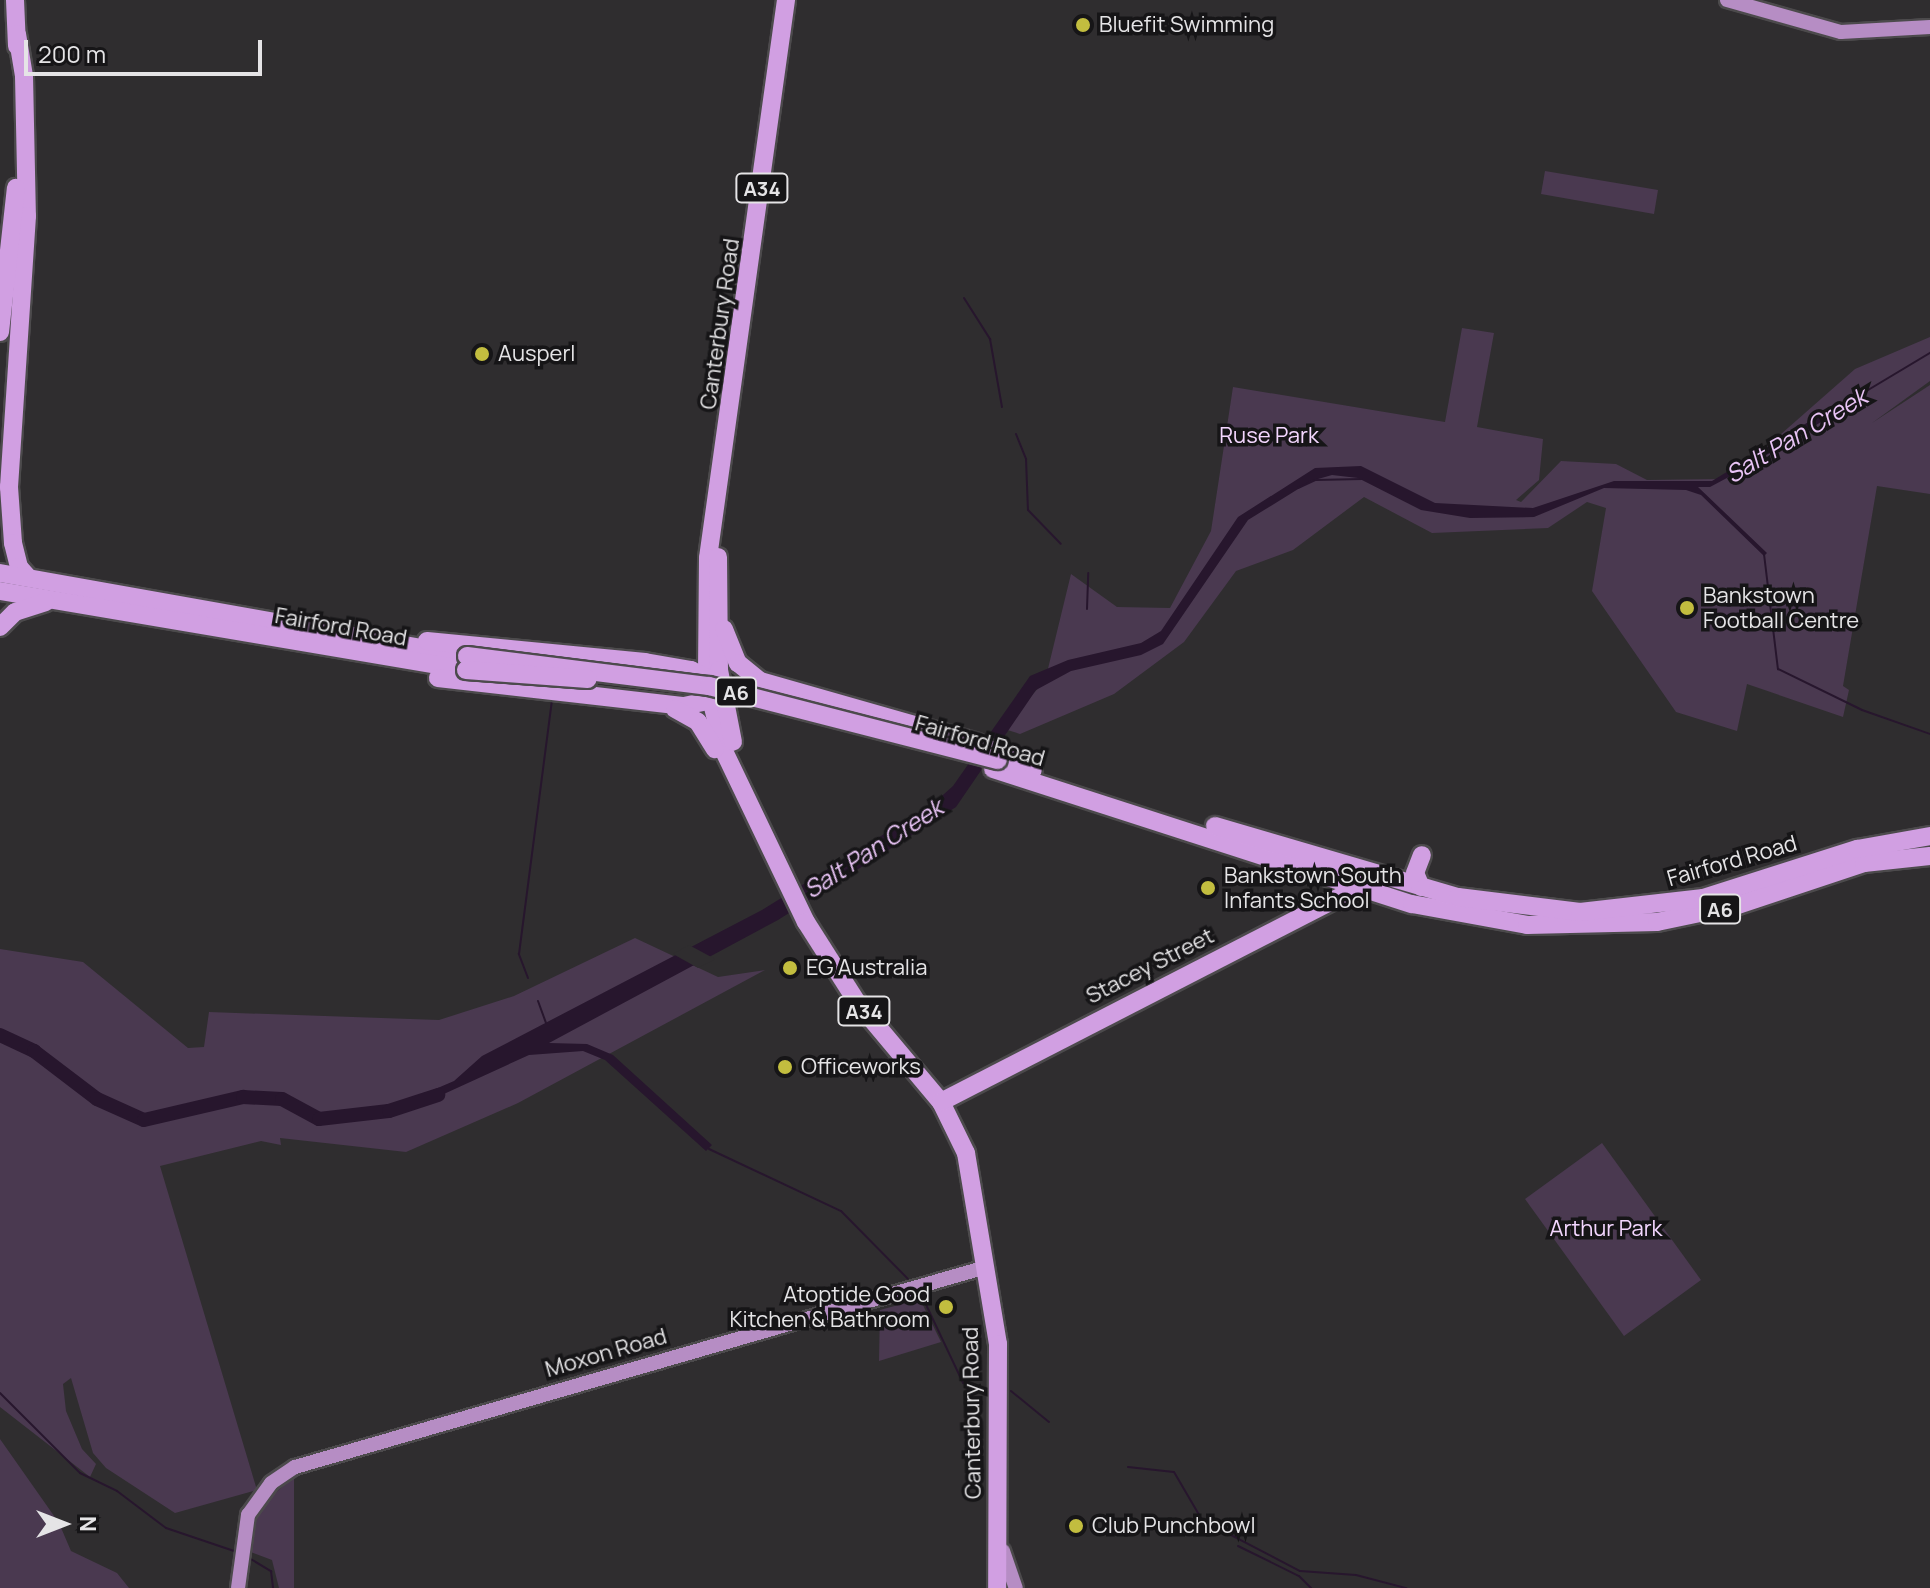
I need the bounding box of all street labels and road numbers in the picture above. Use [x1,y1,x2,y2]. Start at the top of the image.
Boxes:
road number: A34 [734,172,790,204]
street label: Canterbury Road [695,237,745,411]
street label: Fairford Road [273,602,409,652]
road number: A6 [714,676,758,708]
street label: Fairford Road [912,710,1048,772]
street label: Fairford Road [1664,830,1800,892]
road number: A6 [1698,893,1742,925]
street label: Stacey Street [1082,923,1218,1009]
road number: A34 [836,995,892,1027]
street label: Moxon Road [542,1323,670,1383]
street label: Canterbury Road [957,1327,987,1499]

